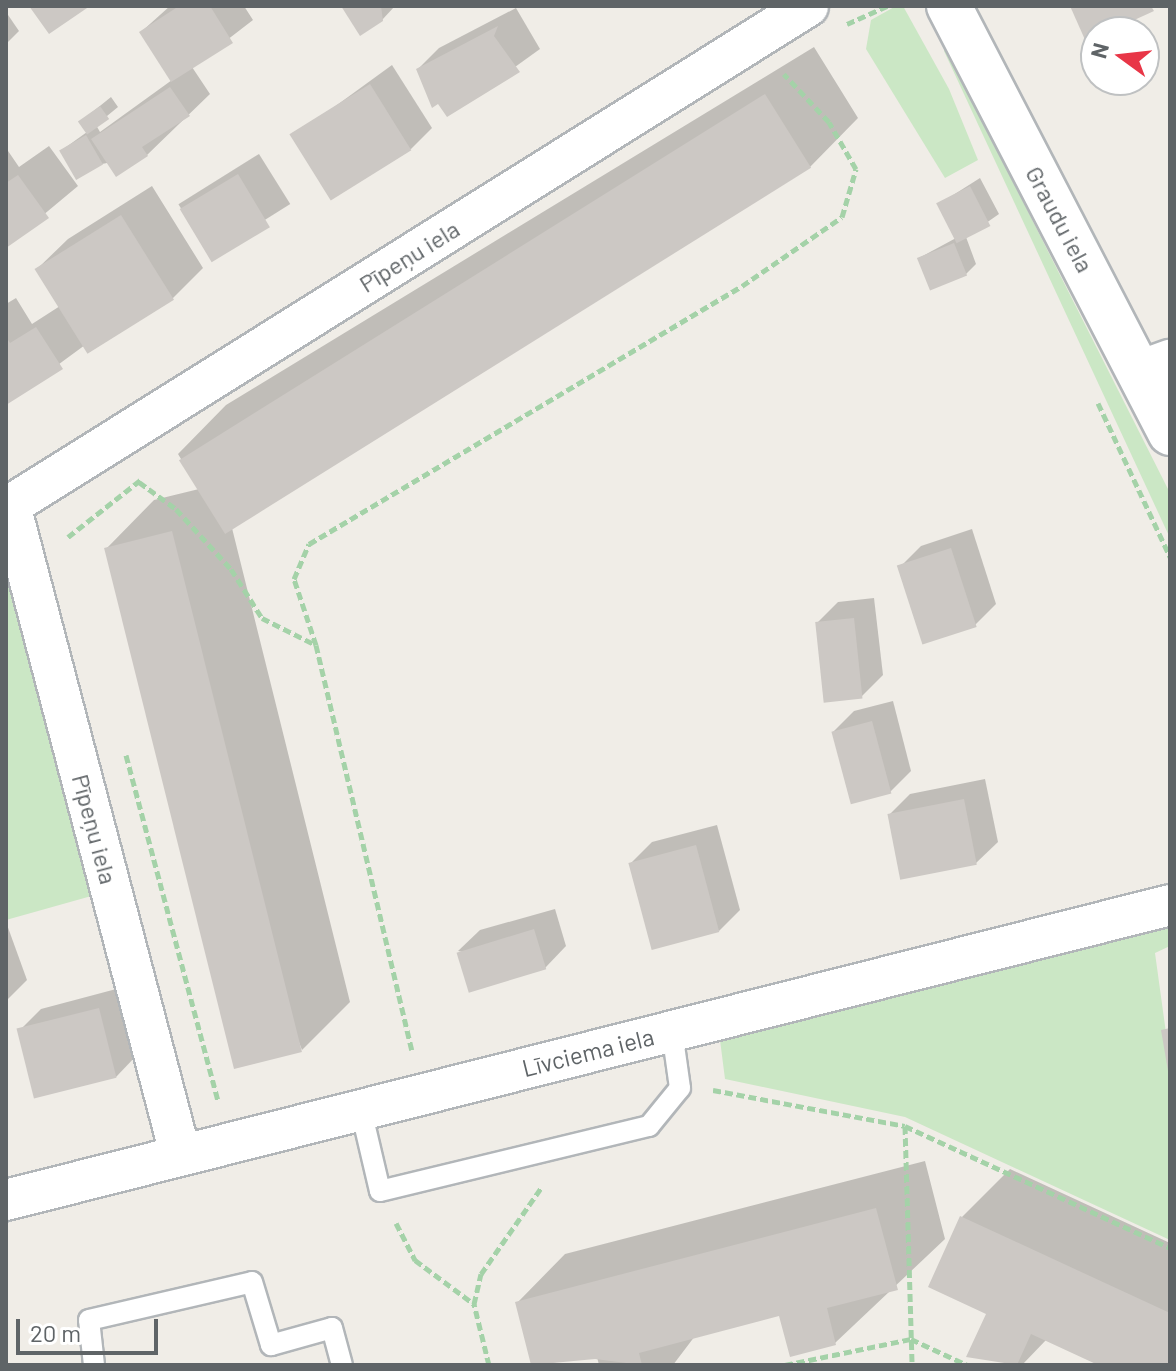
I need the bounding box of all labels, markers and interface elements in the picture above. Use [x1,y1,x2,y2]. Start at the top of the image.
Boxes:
north arrow [1080,16,1160,96]
text: N [1084,40,1113,61]
street label: Graudu iela [1020,161,1100,277]
street label: Pīpeņu iela [354,214,464,298]
street label: Pīpeņu iela [67,771,123,887]
street label: Līvciema iela [519,1022,657,1082]
scale bar [20,1303,162,1353]
text: 20 m [30,1318,81,1347]

